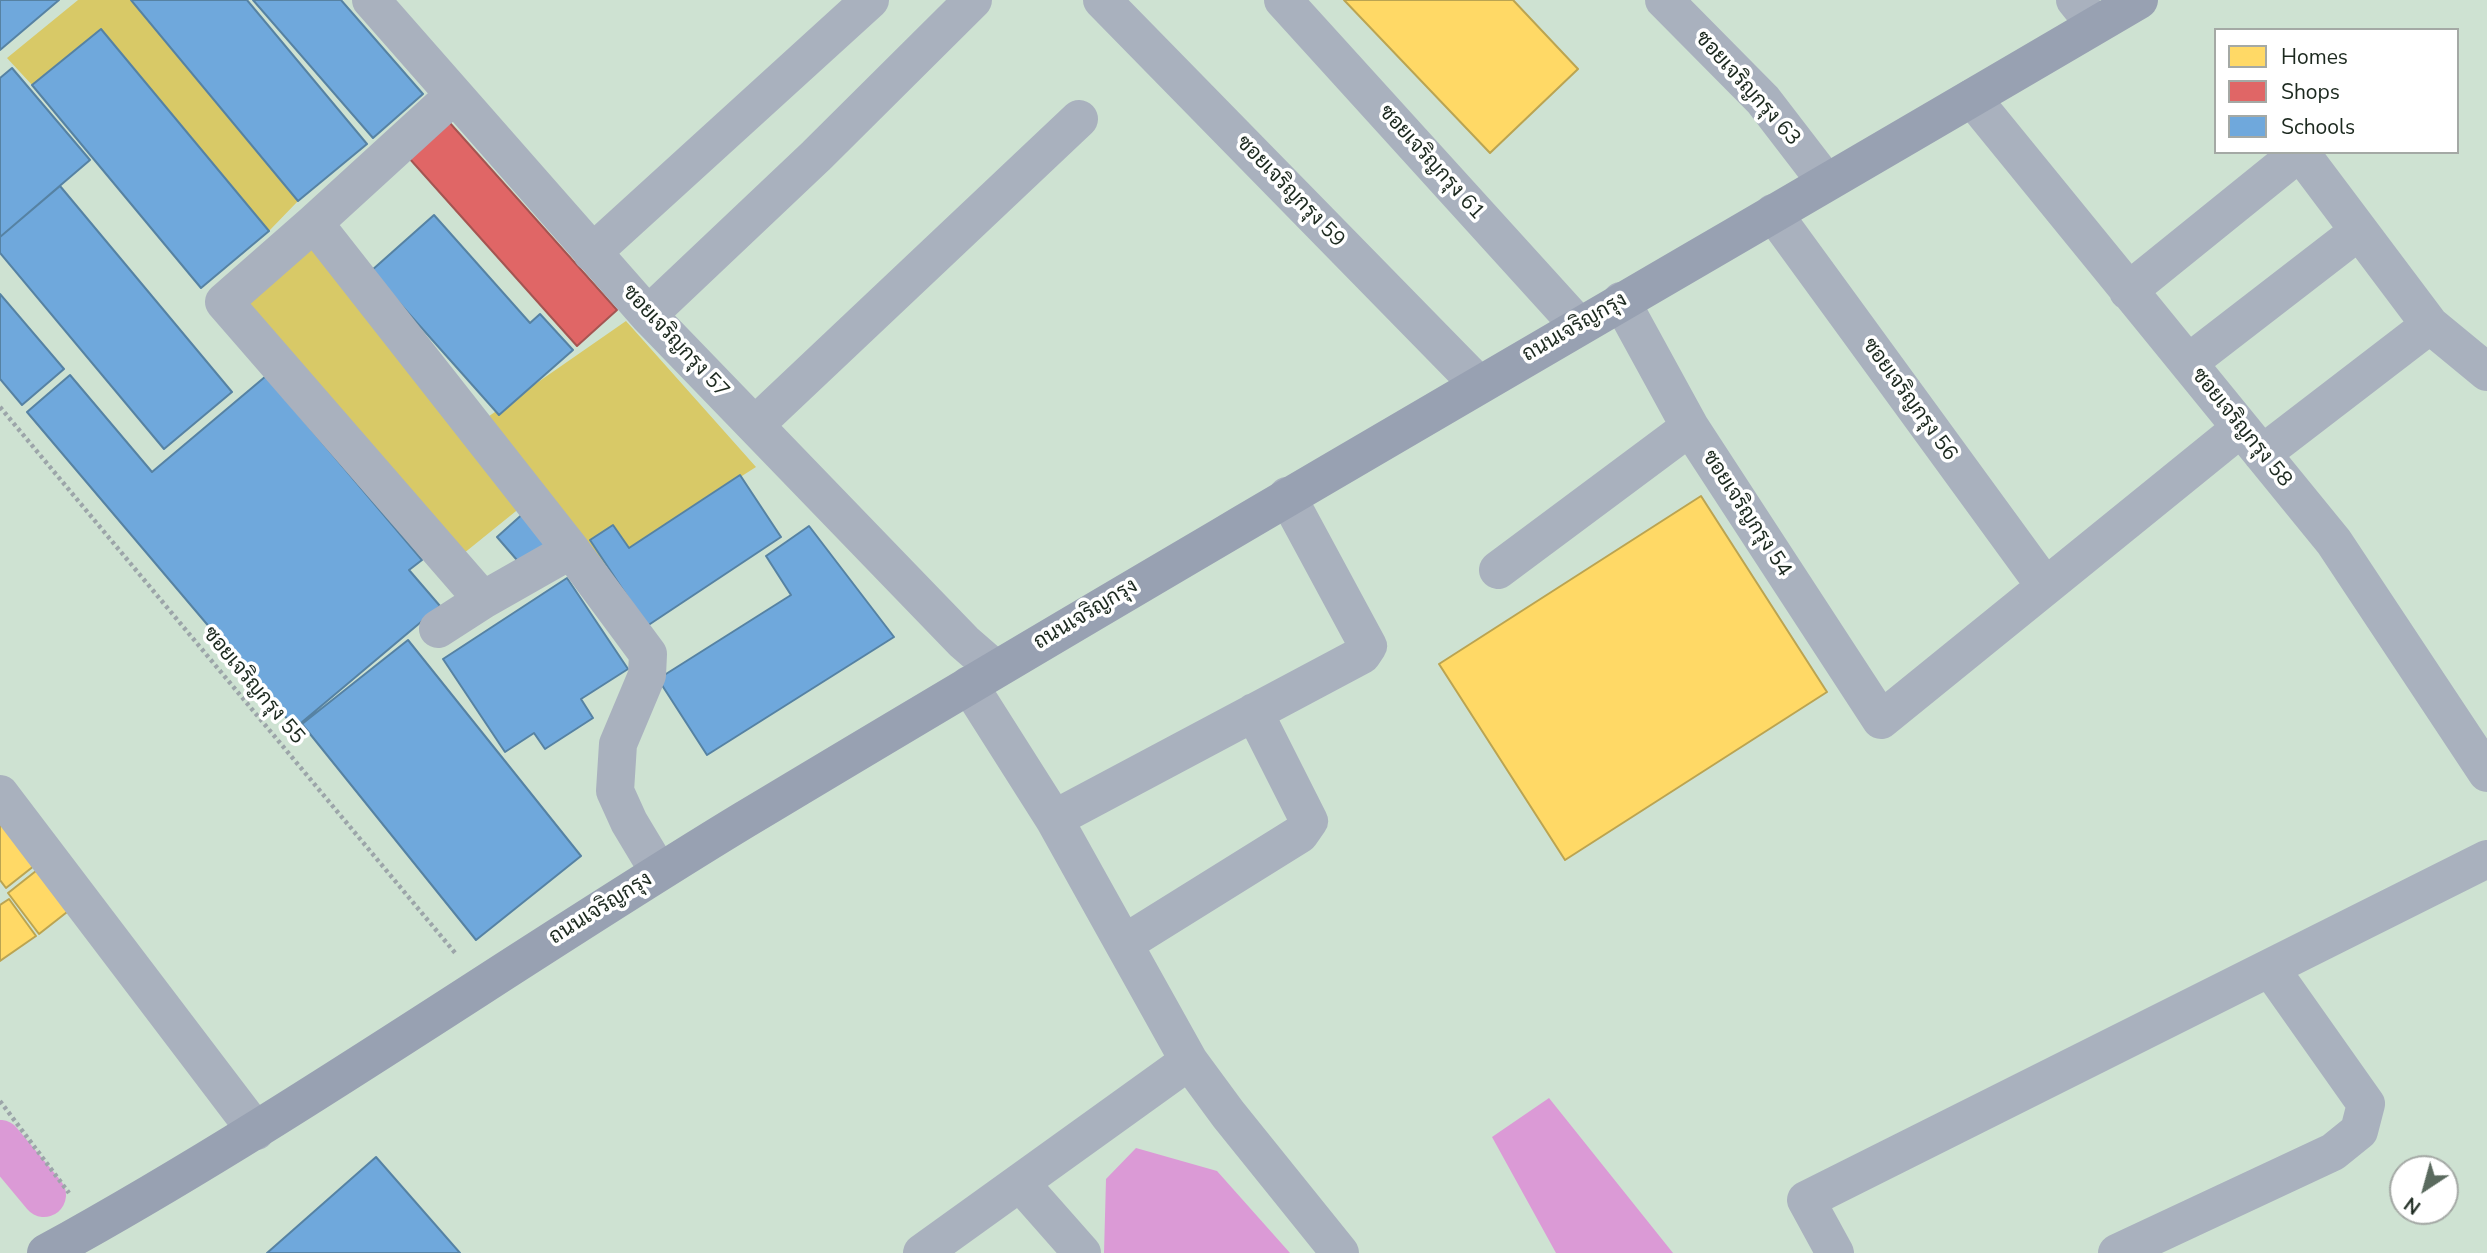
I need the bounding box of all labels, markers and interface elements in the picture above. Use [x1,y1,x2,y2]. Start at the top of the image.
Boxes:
street label: ซอยเจริญกรุง 63 [1689,27,1805,151]
legend [2214,28,2459,154]
text: Homes [2281,43,2348,71]
text: Shops [2281,78,2340,106]
street label: ซอยเจริญกรุง 61 [1373,101,1489,225]
text: Schools [2281,113,2355,141]
street label: ซอยเจริญกรุง 59 [1230,131,1350,253]
street label: ซอยเจริญกรุง 57 [616,280,734,404]
street label: ถนนเจริญกรุง [1518,288,1632,368]
street label: ซอยเจริญกรุง 56 [1856,334,1962,466]
street label: ซอยเจริญกรุง 58 [2185,364,2297,492]
street label: ซอยเจริญกรุง 54 [1696,446,1796,582]
street label: ถนนเจริญกรุง [1030,574,1142,656]
street label: ซอยเจริญกรุง 55 [197,622,309,750]
street label: ถนนเจริญกรุง [545,867,657,951]
north arrow [2389,1155,2459,1225]
text: N [2399,1191,2426,1220]

